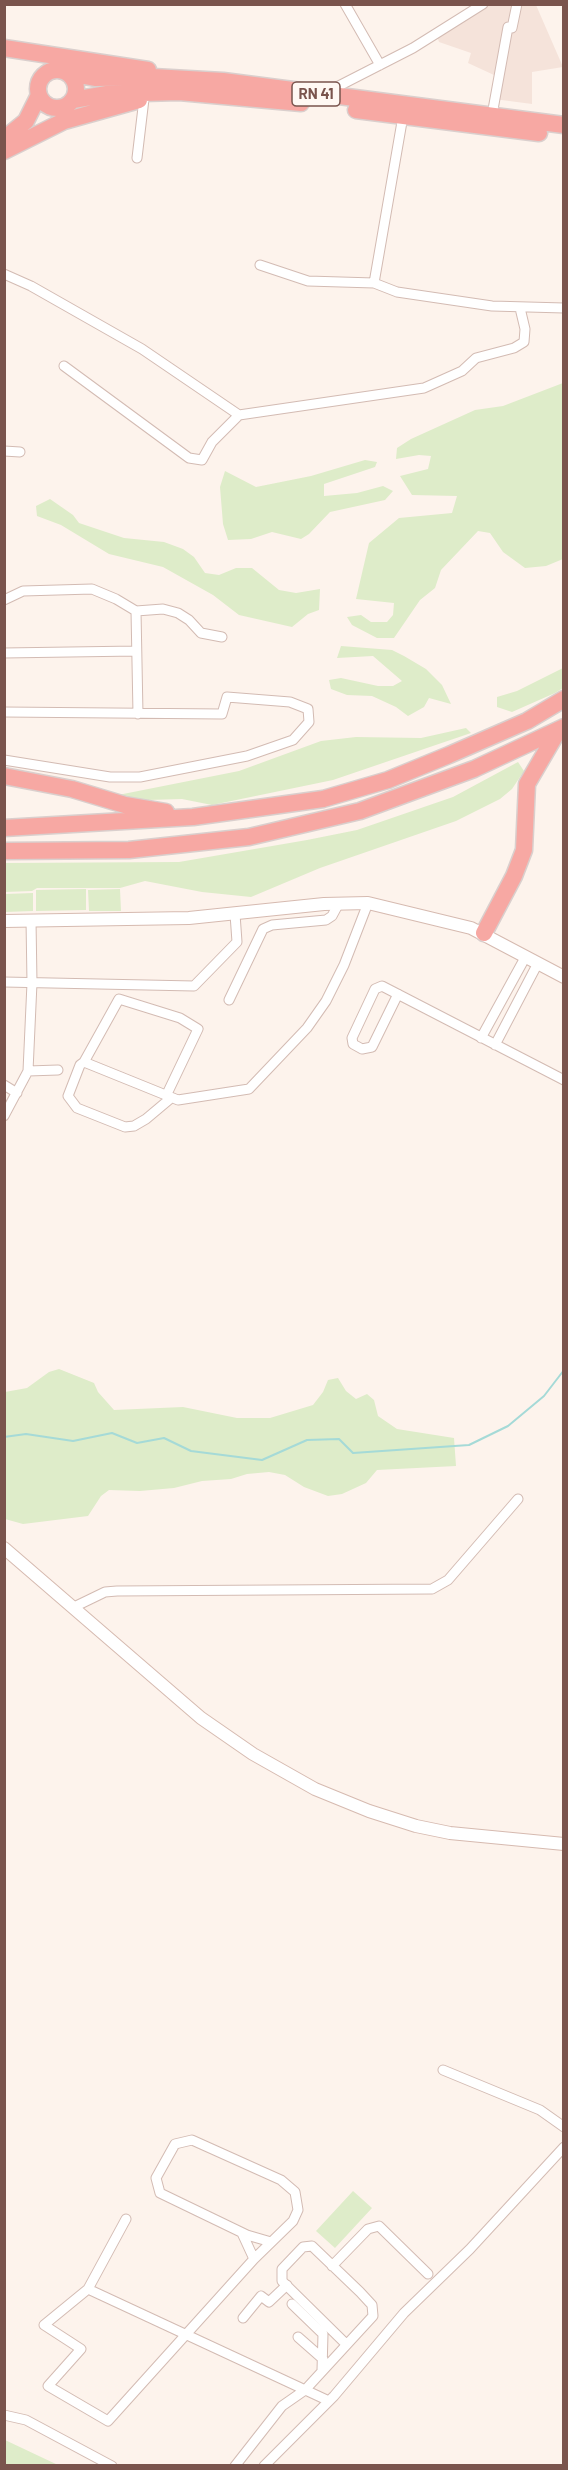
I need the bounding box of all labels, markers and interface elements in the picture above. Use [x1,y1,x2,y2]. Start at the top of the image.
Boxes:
road number: RN 41 [292,82,340,106]

